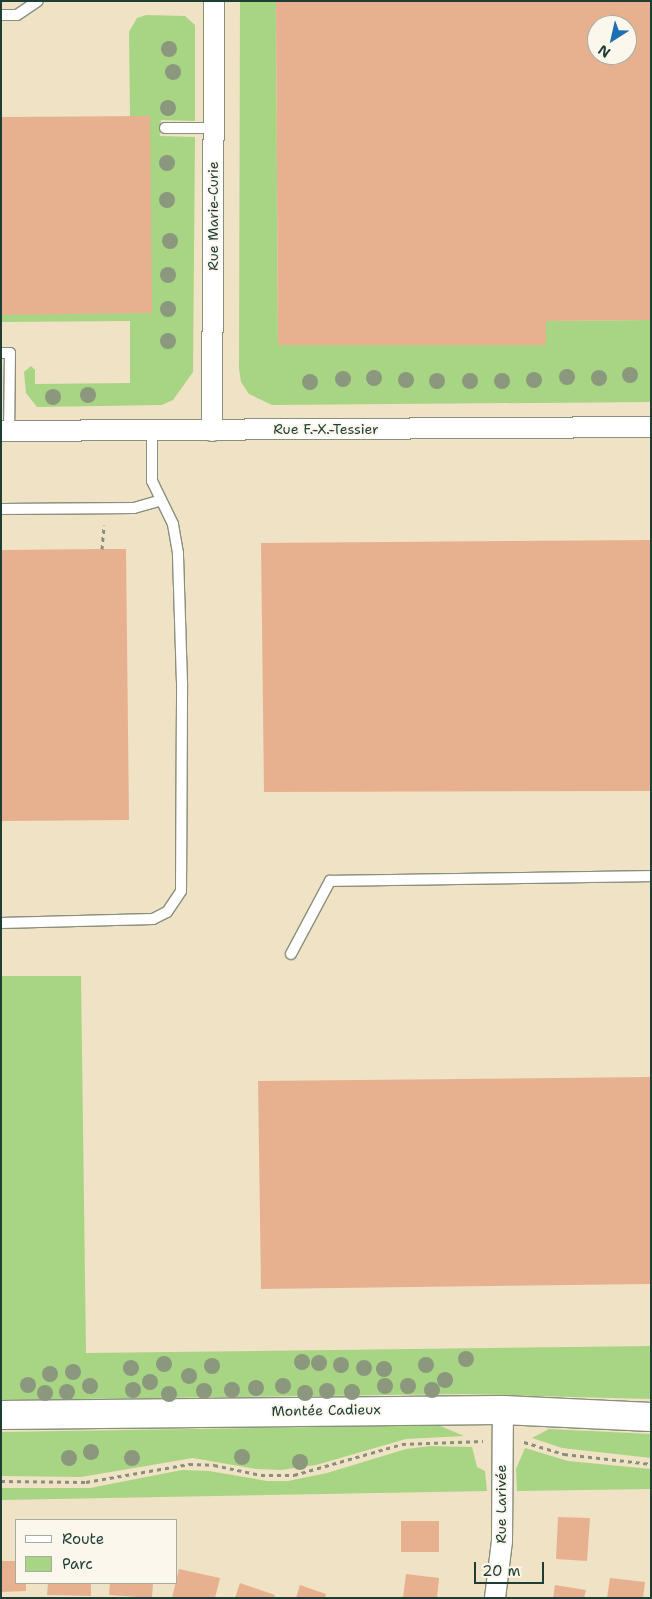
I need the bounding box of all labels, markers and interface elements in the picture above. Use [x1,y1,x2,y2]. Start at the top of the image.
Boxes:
north arrow [587,15,637,65]
text: N [594,41,614,62]
street label: Rue Marie-Curie [205,161,221,271]
street label: Rue F.-X.-Tessier [273,421,379,437]
street label: Montée Cadieux [271,1401,381,1419]
street label: Rue Larivée [493,1464,509,1544]
legend [15,1519,178,1584]
text: Route [62,1529,104,1549]
scale bar [477,1552,547,1584]
text: Parc [62,1554,93,1574]
text: 20 m [482,1561,521,1581]

